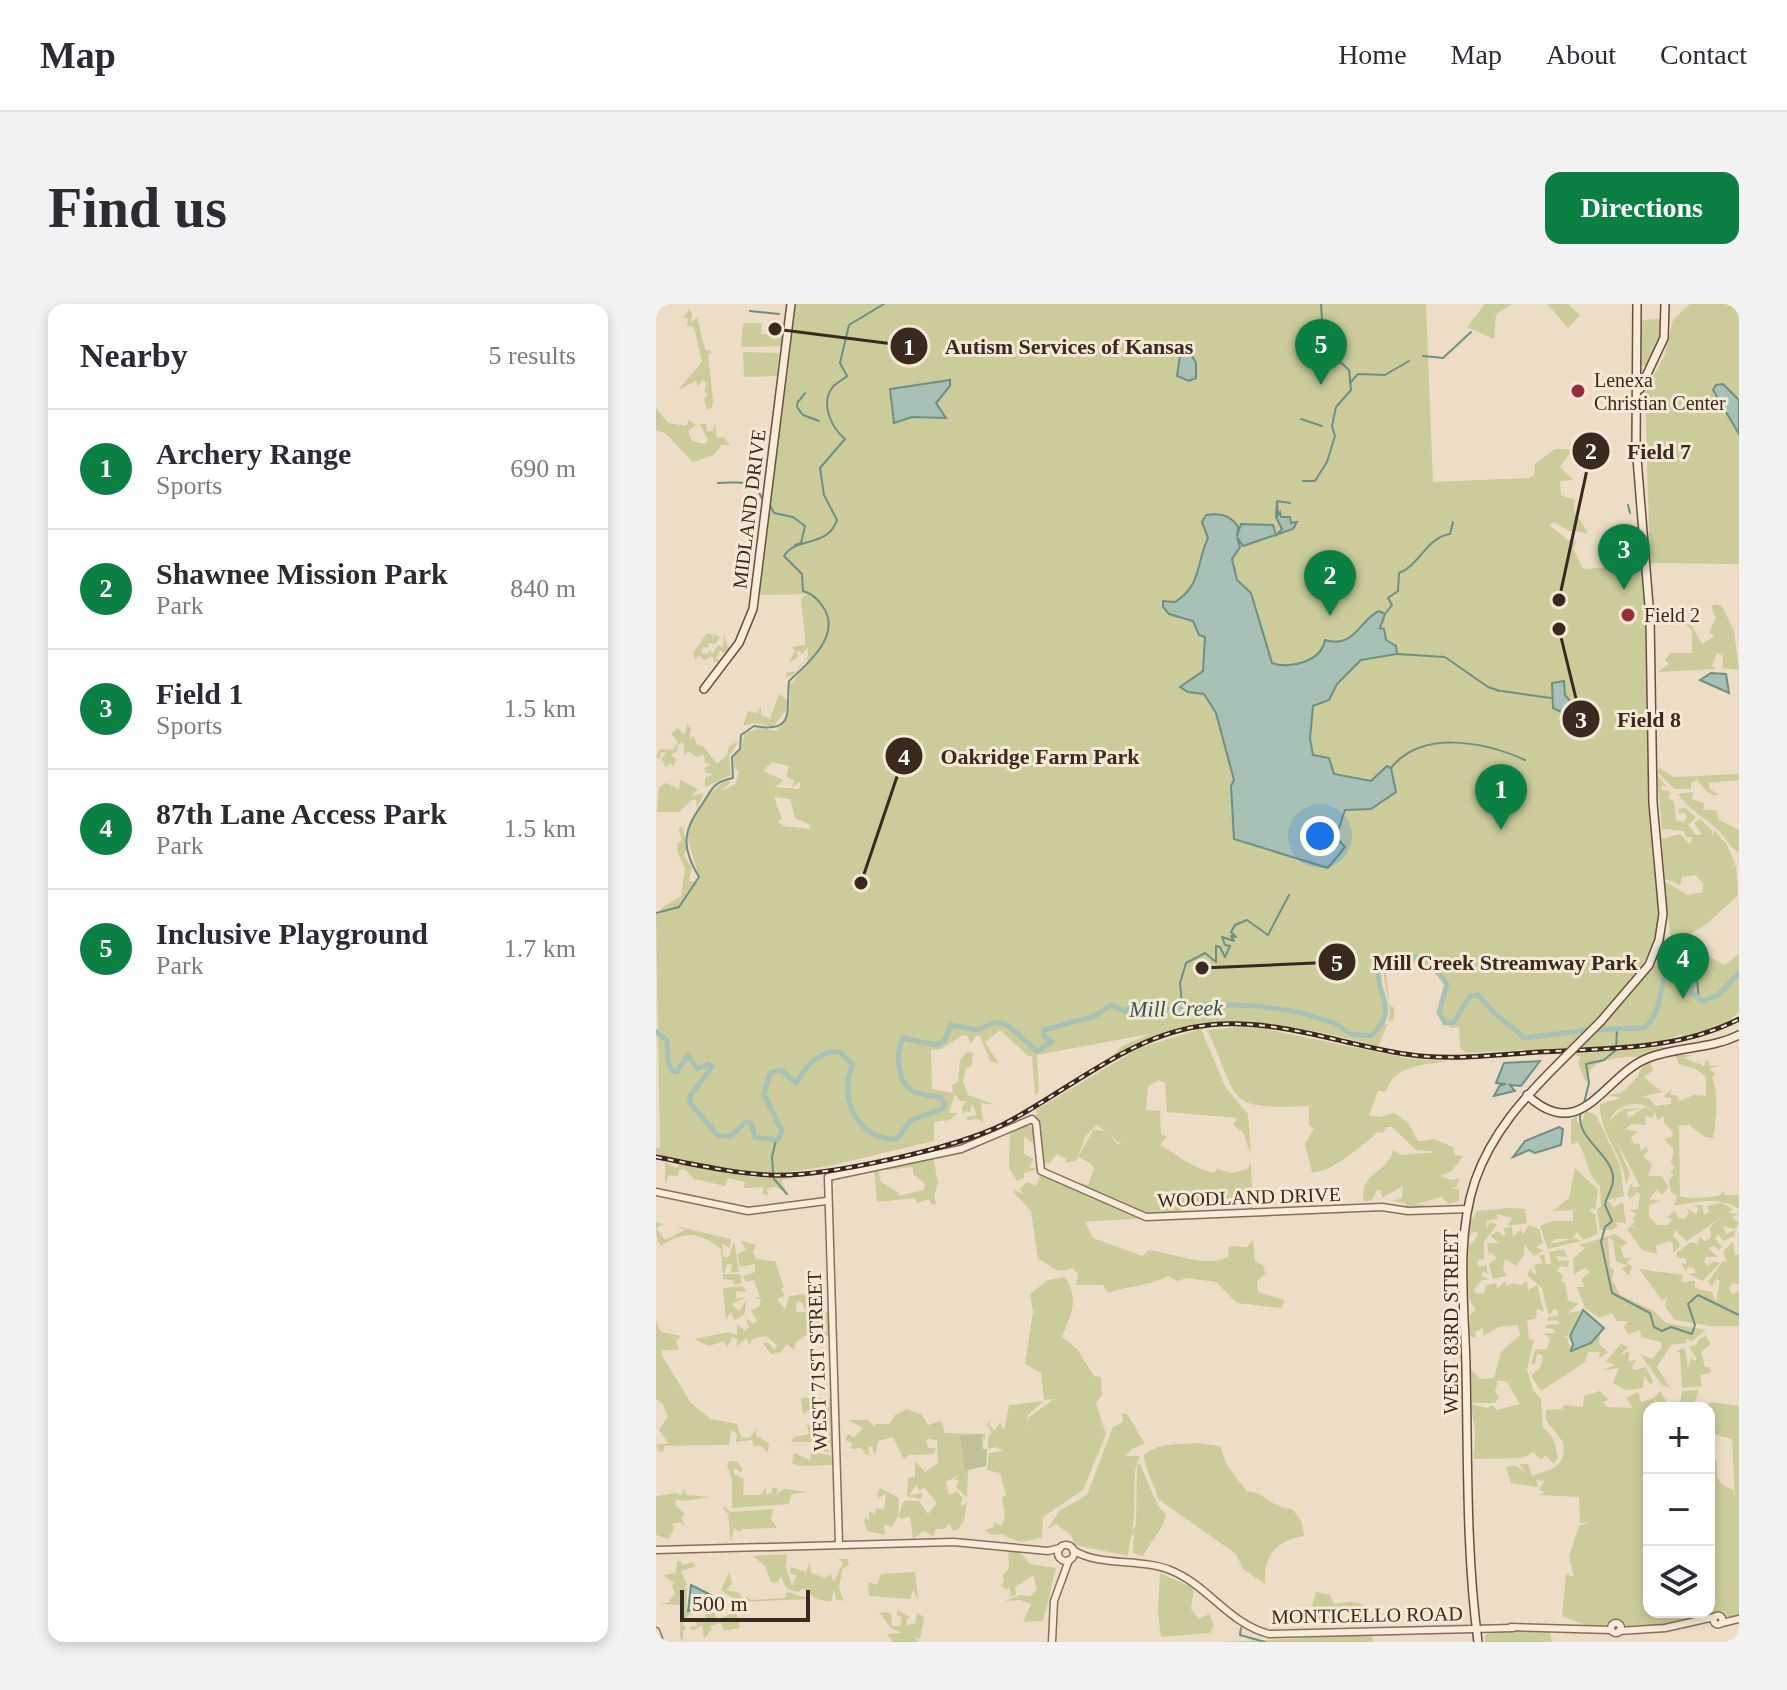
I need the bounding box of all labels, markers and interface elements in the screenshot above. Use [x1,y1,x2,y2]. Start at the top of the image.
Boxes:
text: Map [40,34,116,76]
text: Home [1338,39,1407,70]
text: Map [1451,39,1502,70]
text: About [1546,39,1616,70]
text: Contact [1660,39,1747,70]
button: Directions [1545,172,1739,244]
text: Find us [48,177,227,239]
pin: 5 [1295,319,1347,385]
callout: Autism Services of Kansas [889,323,1210,369]
text: 1 [903,334,915,360]
text: Autism Services of Kansas [945,334,1194,359]
text: Nearby [80,337,188,374]
text: 5 results [489,341,576,370]
place label: Lenexa Christian Center [1594,369,1726,414]
marker: Lenexa Christian Center [1569,382,1587,400]
street label: MIDLAND DRIVE [728,428,770,590]
callout: Field 7 [1571,428,1707,474]
text: Archery Range [156,437,351,470]
text: 2 [1585,438,1597,464]
text: Field 7 [1627,439,1691,464]
text: 1 [100,454,113,483]
text: 690 m [510,454,576,483]
text: Sports [156,471,222,500]
pin: 3 [1598,524,1650,590]
pin: 2 [1304,550,1356,616]
text: Shawnee Mission Park [156,557,448,590]
text: 2 [100,574,113,603]
text: 840 m [510,574,576,603]
text: Park [156,591,204,620]
place label: Field 2 [1644,604,1700,626]
marker: Field 2 [1619,606,1637,624]
text: Field 1 [156,677,244,710]
text: 3 [100,694,113,723]
text: 1.5 km [504,694,576,723]
callout: Field 8 [1561,696,1697,742]
text: 3 [1575,707,1587,733]
text: Field 8 [1617,707,1681,732]
text: Sports [156,711,222,740]
callout: Oakridge Farm Park [884,733,1155,779]
text: 4 [898,744,910,770]
text: Oakridge Farm Park [940,744,1140,769]
pin: 1 [1475,764,1527,830]
text: 87th Lane Access Park [156,797,447,830]
text: 4 [100,814,113,843]
text: 1.5 km [504,814,576,843]
your location [1300,816,1340,856]
text: Park [156,831,204,860]
text: Inclusive Playground [156,917,428,950]
pin: 4 [1657,933,1709,999]
text: 5 [100,934,113,963]
text: 1.7 km [504,934,576,963]
callout: Mill Creek Streamway Park [1317,939,1654,985]
text: 5 [1331,950,1343,976]
text: Mill Creek Streamway Park [1373,950,1638,975]
text: Park [156,951,204,980]
water label: Mill Creek [1128,995,1224,1022]
street label: WOODLAND DRIVE [1157,1183,1341,1211]
street label: WEST 83RD STREET [1440,1229,1462,1415]
street label: WEST 71ST STREET [803,1270,831,1452]
map controls [1643,1402,1715,1618]
button: + [1643,1402,1715,1474]
button: − [1643,1474,1715,1546]
button: layers [1643,1546,1715,1618]
scale bar [680,1586,810,1622]
text: 500 m [692,1591,748,1616]
street label: MONTICELLO ROAD [1271,1602,1463,1628]

